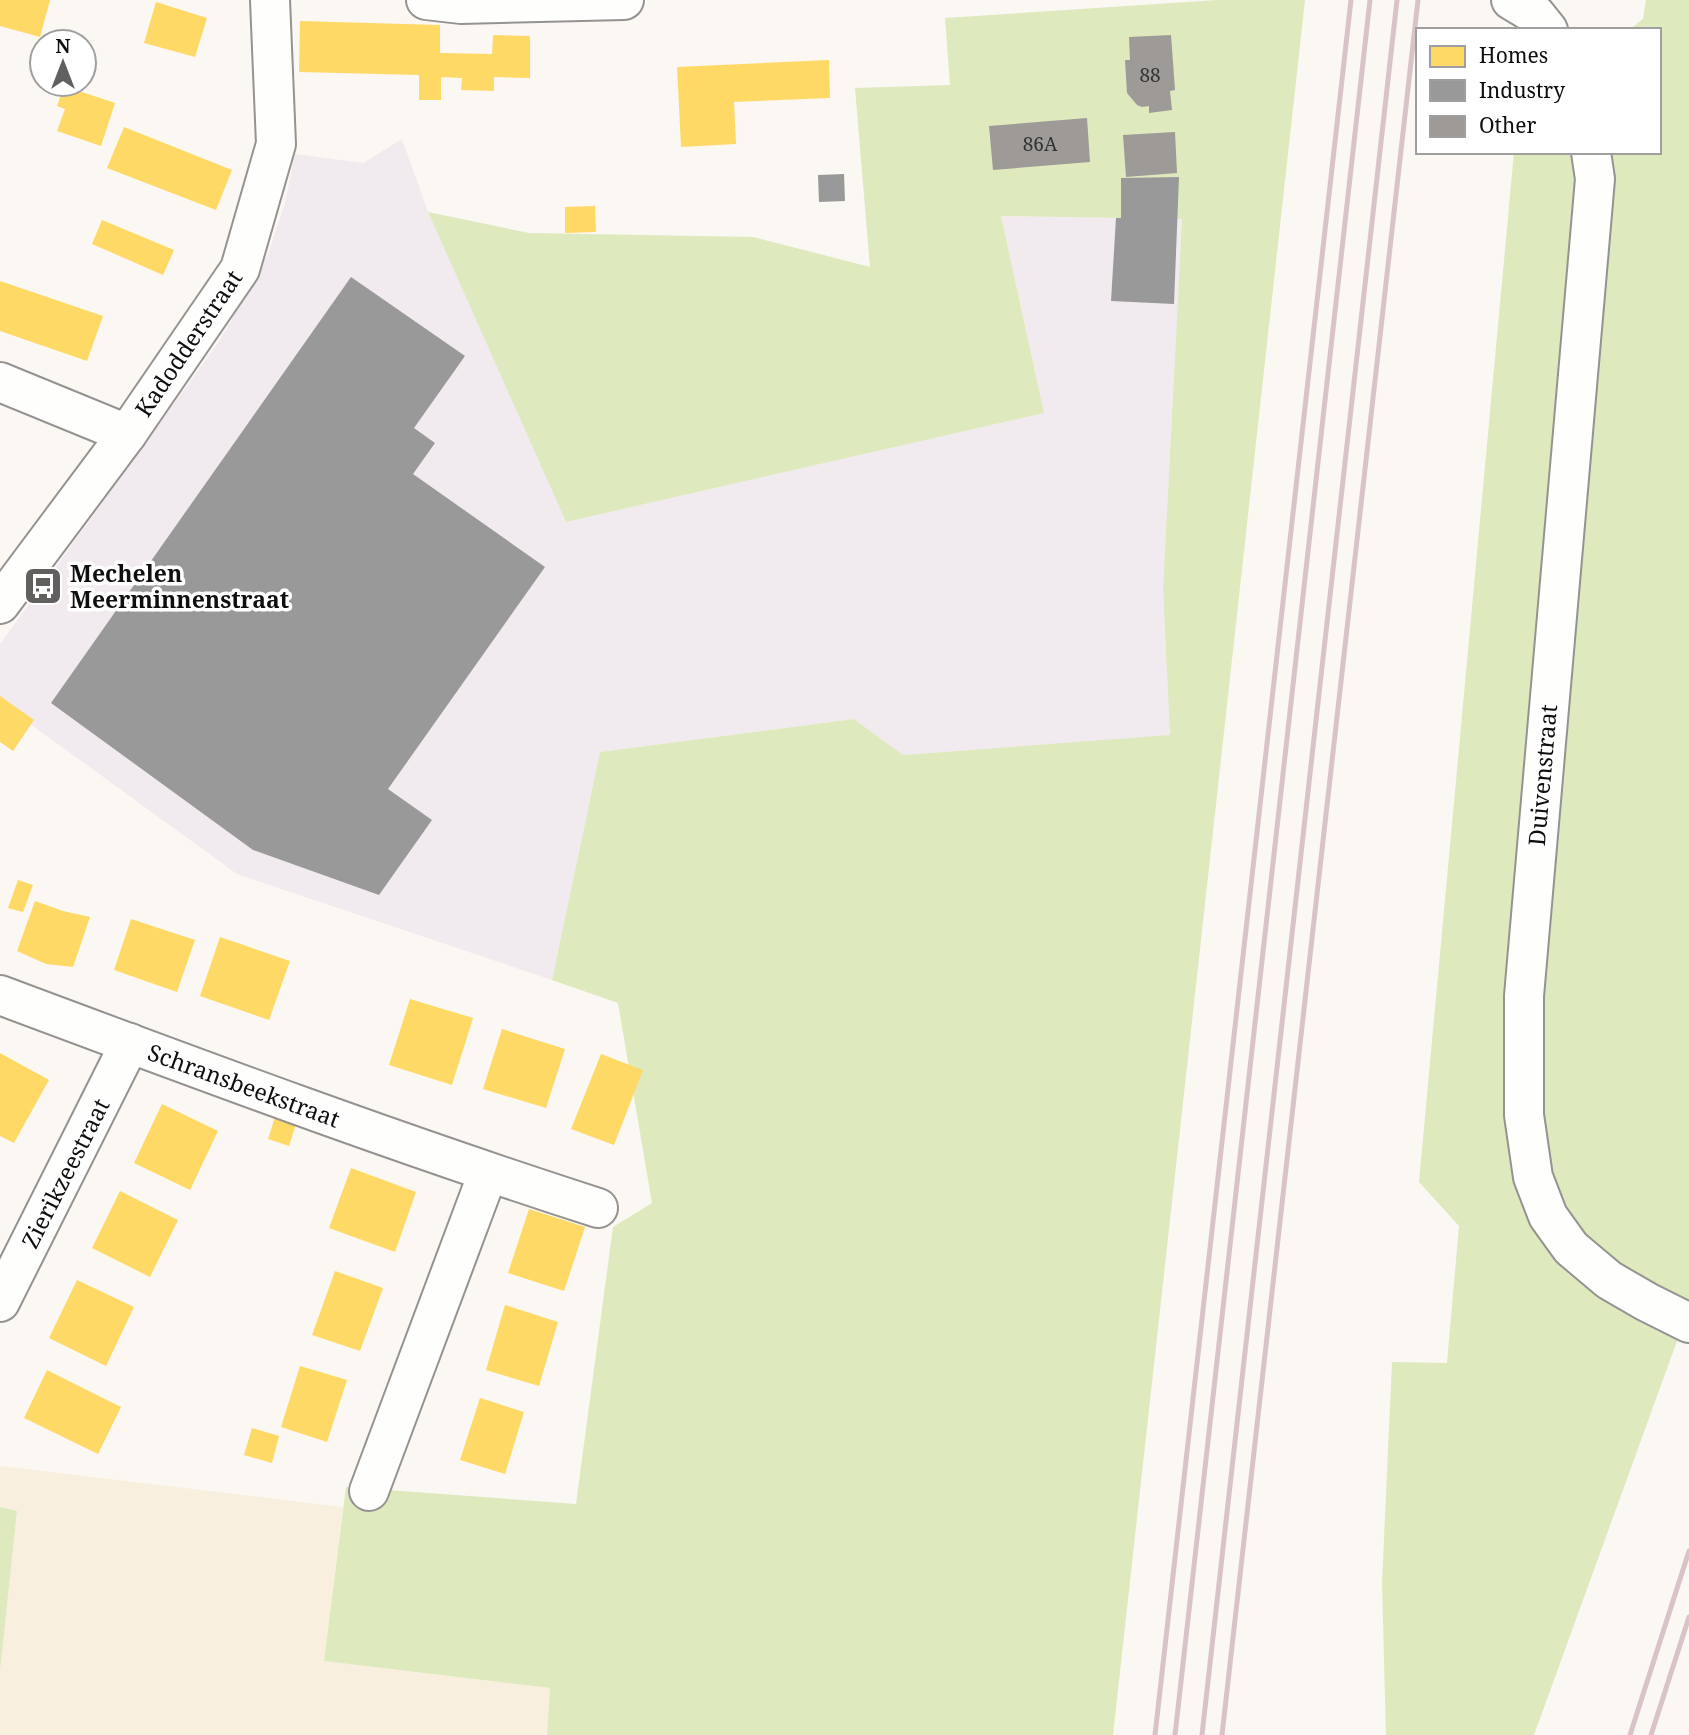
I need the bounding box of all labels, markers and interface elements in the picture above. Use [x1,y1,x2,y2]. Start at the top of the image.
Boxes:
north arrow [28,28,98,98]
legend [1416,28,1661,154]
text: N [56,33,71,59]
text: Homes [1479,41,1548,69]
house number: 88 [1139,62,1161,88]
text: Industry [1479,76,1565,104]
text: Other [1479,111,1537,139]
house number: 86A [1023,131,1058,157]
street label: Kadodderstraat [127,263,249,423]
place label: Mechelen Meerminnenstraat [70,557,289,615]
bus stop icon: Mechelen Meerminnenstraat [22,565,64,607]
street label: Duivenstraat [1520,703,1564,847]
street label: Schransbeekstraat [144,1035,344,1135]
street label: Zierikzeestraat [13,1093,117,1253]

